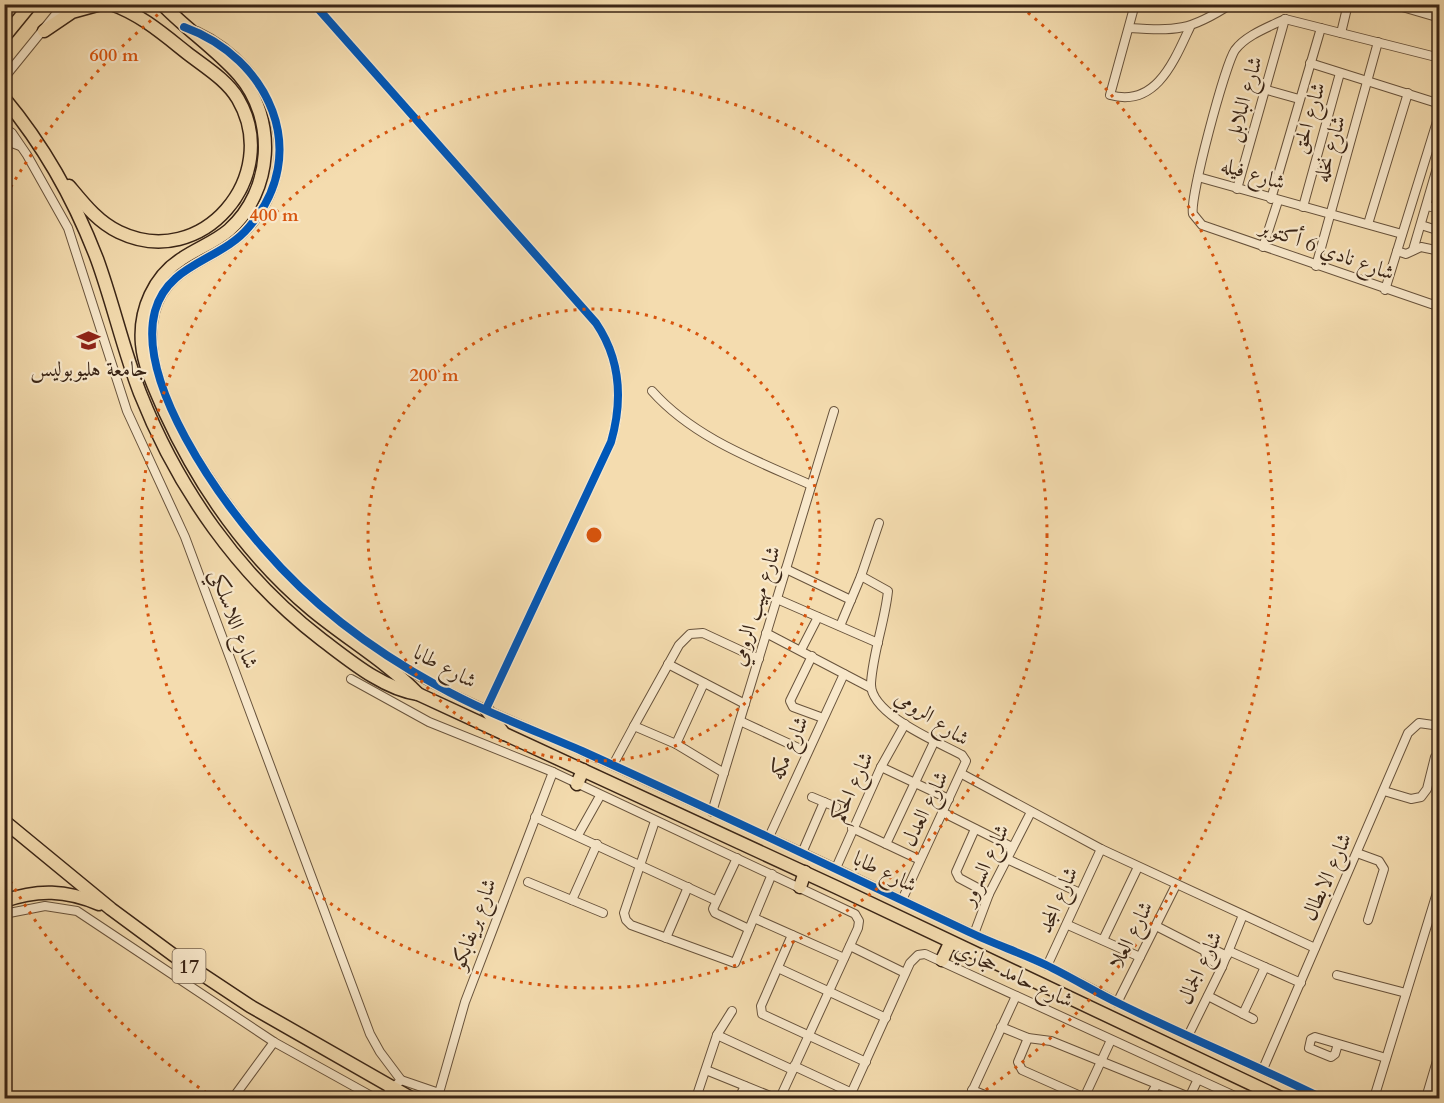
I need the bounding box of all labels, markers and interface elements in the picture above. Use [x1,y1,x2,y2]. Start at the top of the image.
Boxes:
text: 600 m [89,43,139,68]
street label: شارع البلابل [1218,53,1273,146]
street label: شارع الحق [1285,79,1336,158]
street label: شارع نخله [1307,112,1356,187]
street label: شارع فيله [1216,151,1289,200]
text: 400 m [249,203,299,228]
street label: شارع نادي 6 أكتوبر [1253,211,1399,291]
school or university icon: جامعة هليوبوليس [76,328,102,354]
place label: جامعة هليوبوليس [30,355,148,384]
text: 200 m [409,363,459,388]
centre of rings [584,525,604,545]
street label: شارع مهيب الرومي [724,542,791,671]
street label: شارع اللاسلكي [199,565,265,674]
street label: شارع طابا [407,638,482,698]
street label: شارع الرومي [887,683,975,756]
street label: شارع مكه [762,711,819,786]
street label: شارع الحكم [823,747,885,829]
street label: شارع العدل [894,766,958,853]
street label: شارع السرور [953,820,1019,913]
street label: شارع الابطال [1295,829,1362,927]
street label: شارع طابا [847,844,922,903]
street label: شارع المجد [1031,862,1088,939]
street label: شارع بريفابكو [443,874,507,976]
street label: شارع العلا [1102,896,1163,975]
street label: شارع الجمال [1170,927,1232,1011]
street label: شارع حامد حجازي [949,935,1078,1018]
road number: 17 [172,949,206,983]

